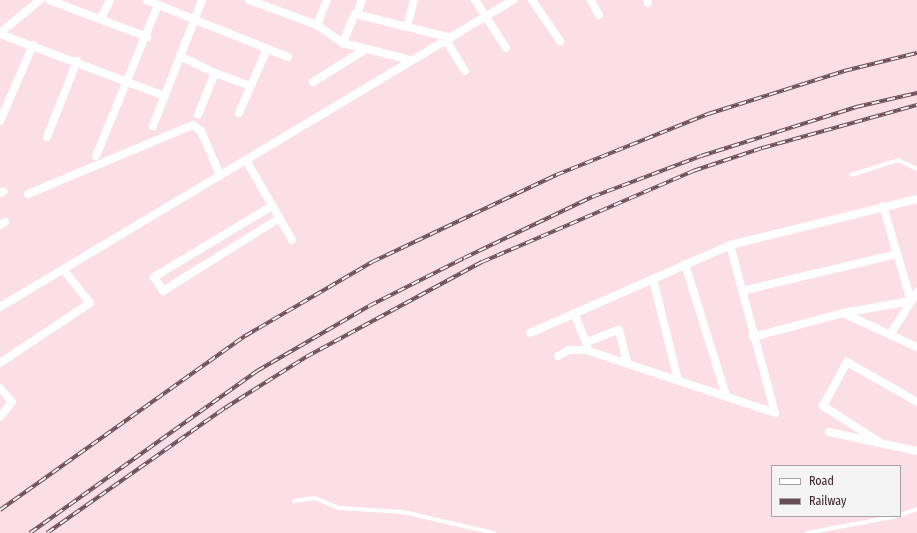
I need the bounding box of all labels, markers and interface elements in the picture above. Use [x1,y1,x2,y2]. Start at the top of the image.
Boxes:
legend [771,465,901,517]
text: Road [809,474,834,488]
text: Railway [809,494,846,508]

